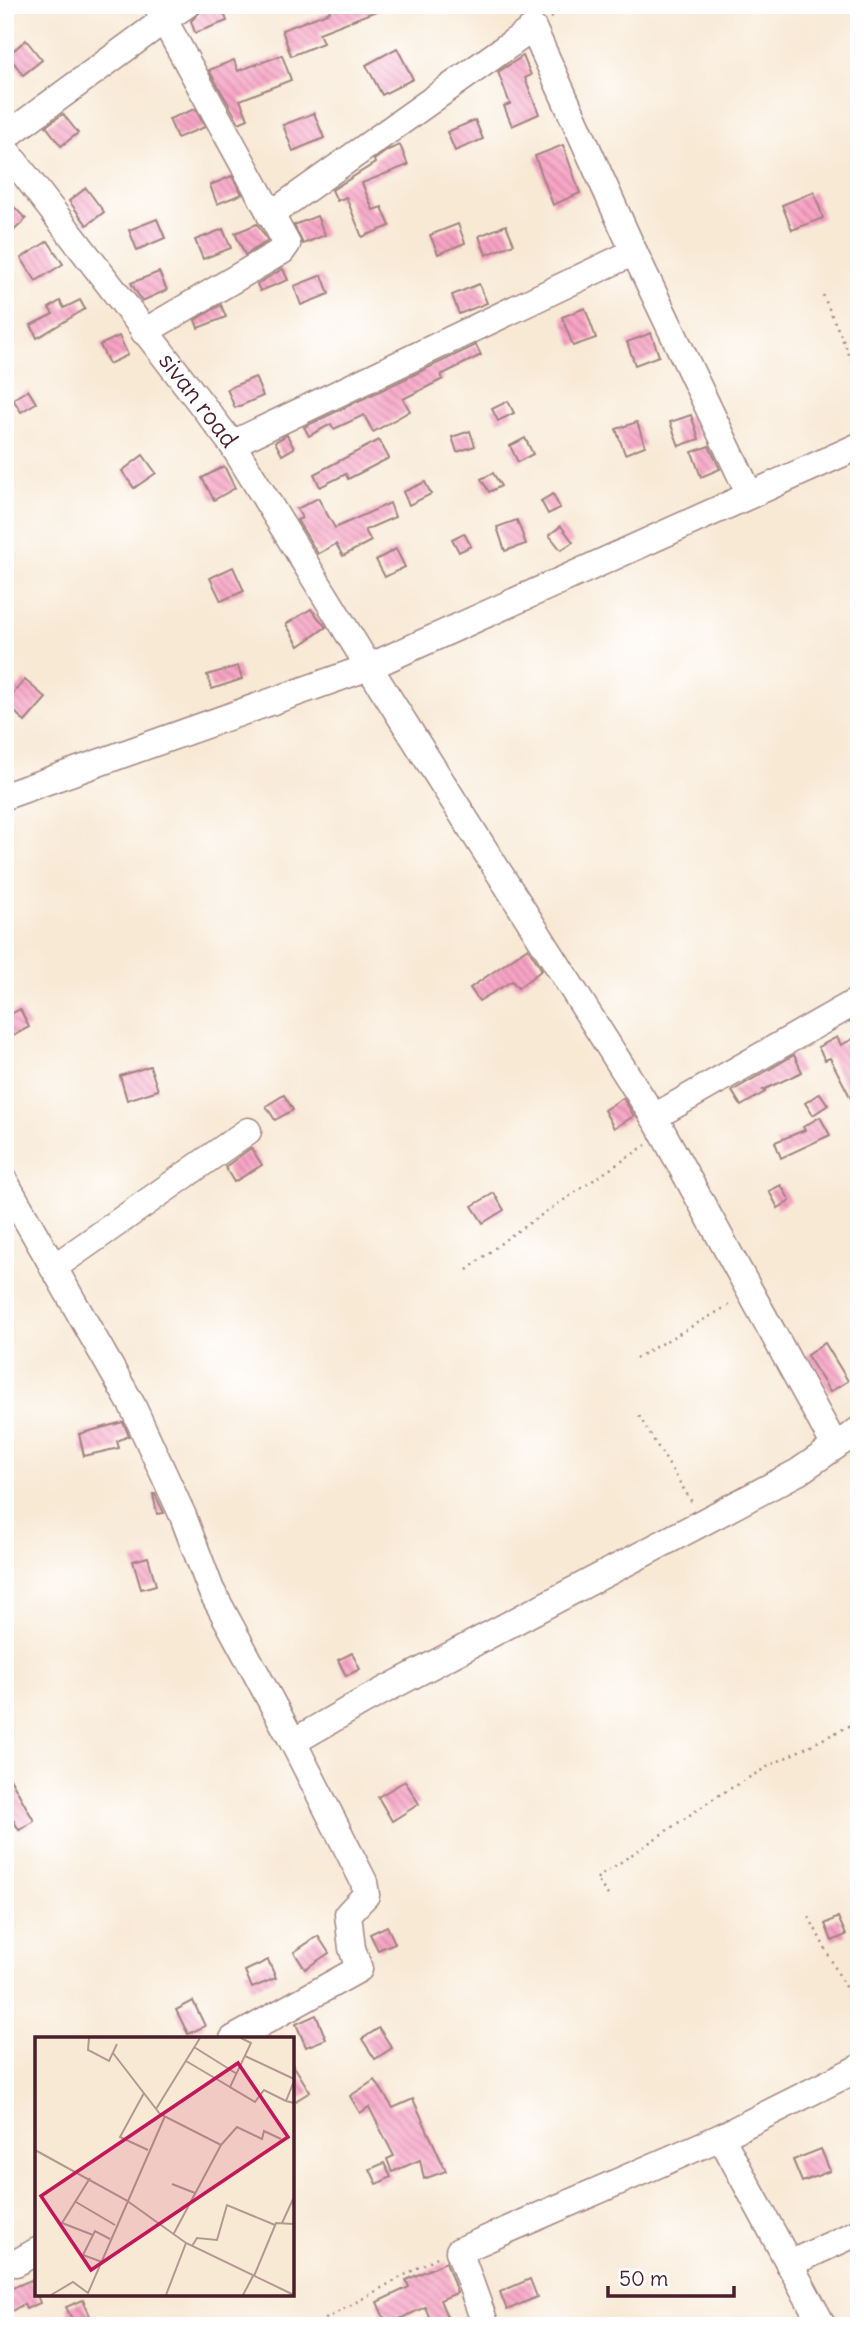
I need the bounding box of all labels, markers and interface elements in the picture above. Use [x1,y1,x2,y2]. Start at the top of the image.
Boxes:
street label: sivan road [153,346,245,453]
inset map [35,2037,294,2296]
scale bar [608,2254,734,2298]
text: 50 m [619,2265,668,2292]

